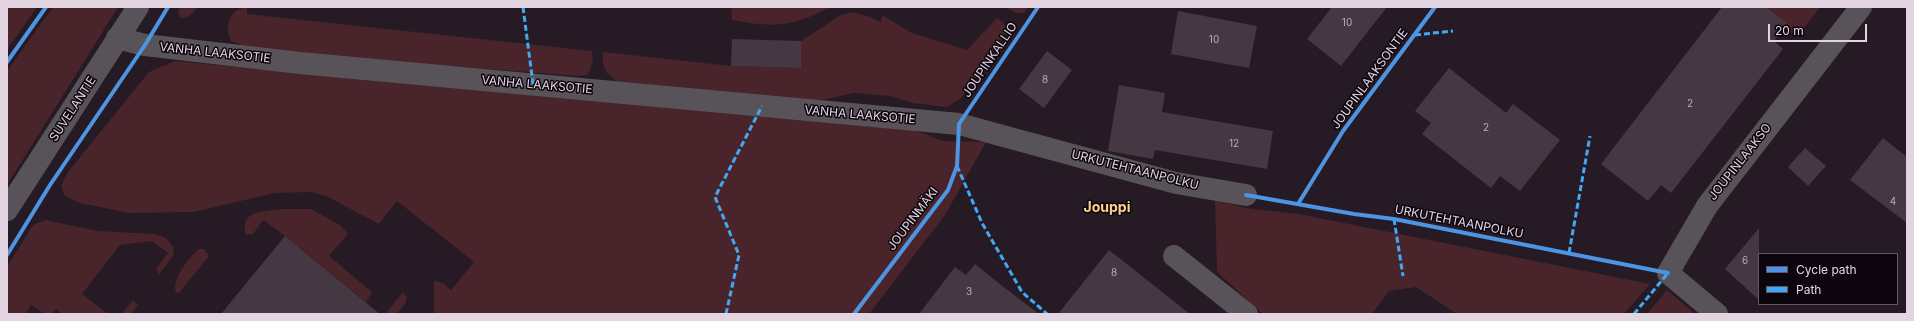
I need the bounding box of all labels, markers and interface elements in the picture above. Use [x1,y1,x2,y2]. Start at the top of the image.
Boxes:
scale bar [1770,16,1869,42]
house number: 10 [1342,17,1352,29]
street label: JOUPINKALLIO [960,20,1020,100]
text: 20 m [1775,23,1804,38]
street label: JOUPINLAAKSONTIE [1329,26,1411,132]
house number: 10 [1209,34,1219,46]
street label: VANHA LAAKSOTIE [159,40,271,66]
street label: VANHA LAAKSOTIE [481,73,593,97]
street label: SUVELANTIE [47,74,99,144]
house number: 8 [1042,74,1048,86]
house number: 2 [1687,98,1693,110]
street label: VANHA LAAKSOTIE [804,103,916,127]
street label: JOUPINLAAKSO [1706,121,1774,203]
house number: 2 [1483,122,1489,134]
house number: 12 [1229,138,1239,150]
street label: URKUTEHTAANPOLKU [1070,147,1200,193]
street label: JOUPINMÄKI [885,185,941,253]
house number: 4 [1890,196,1896,208]
district label: Jouppi [1084,200,1130,216]
street label: URKUTEHTAANPOLKU [1394,202,1524,242]
legend [1758,253,1898,305]
house number: 6 [1742,255,1748,267]
text: Cycle path [1796,262,1857,277]
house number: 8 [1111,267,1117,279]
text: Path [1796,282,1821,297]
house number: 3 [966,286,972,298]

